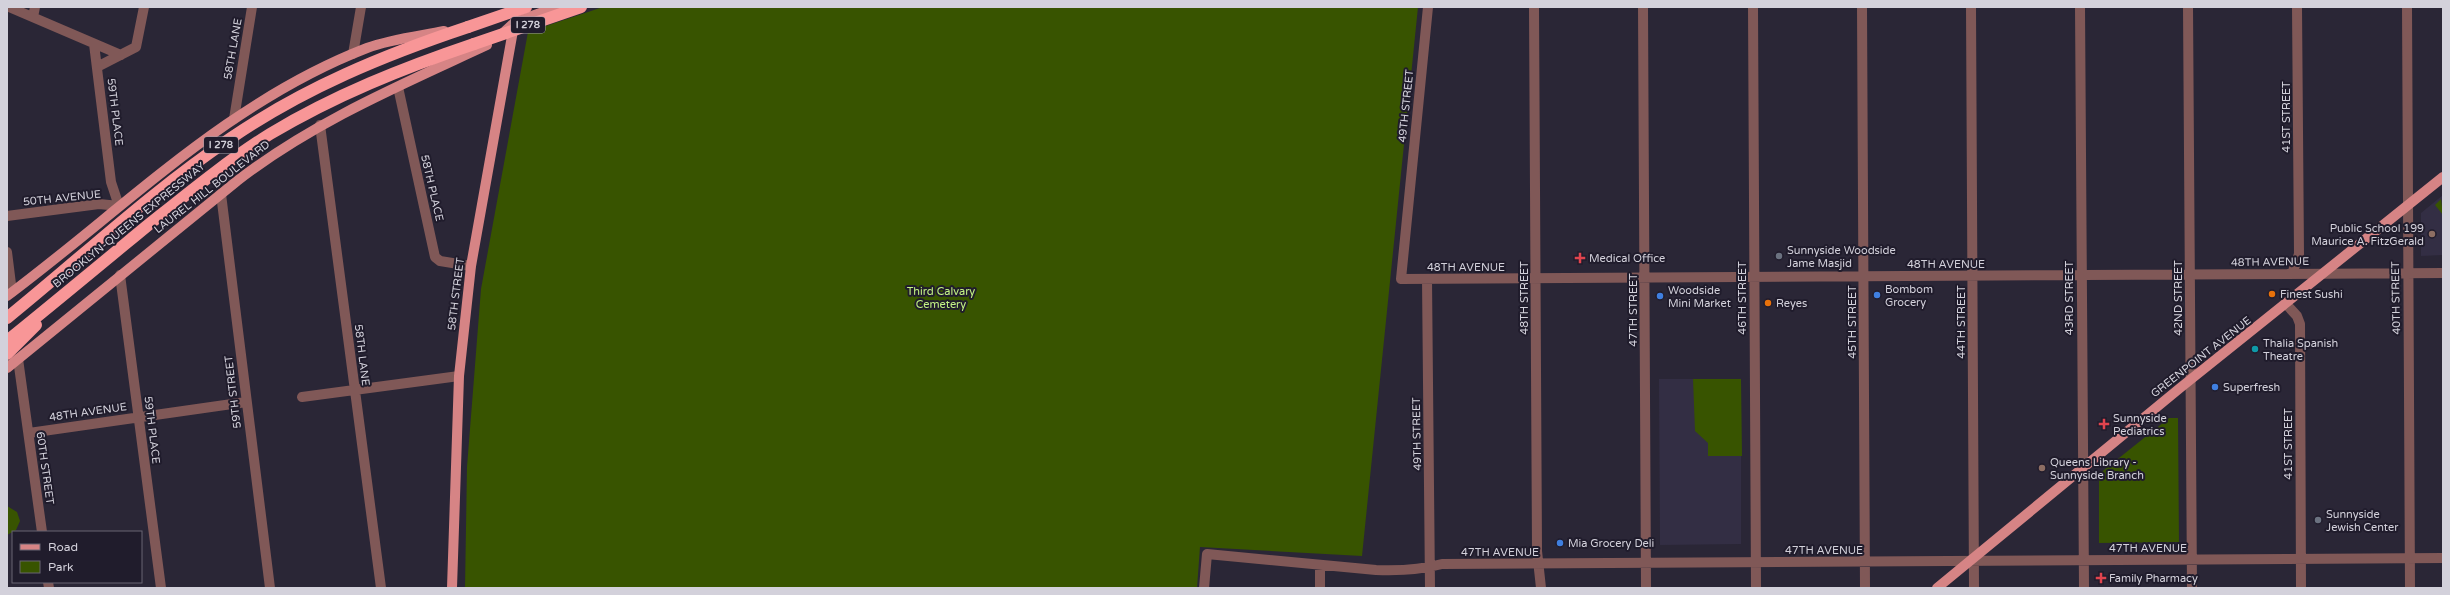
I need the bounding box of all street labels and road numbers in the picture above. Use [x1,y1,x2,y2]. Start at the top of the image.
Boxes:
street label: 58TH LANE [221,17,245,81]
road number: I 278 [511,17,545,33]
street label: 49TH STREET [1396,69,1416,143]
street label: 59TH PLACE [104,78,126,146]
street label: 41ST STREET [2280,81,2293,153]
road number: I 278 [204,137,238,153]
street label: LAUREL HILL BOULEVARD [152,138,272,236]
street label: 58TH PLACE [418,153,446,223]
street label: BROOKLYN-QUEENS EXPRESSWAY [50,160,208,290]
street label: 50TH AVENUE [22,187,102,209]
street label: 48TH AVENUE [2231,255,2309,269]
street label: 58TH STREET [445,257,467,331]
street label: 48TH AVENUE [1907,258,1985,271]
street label: 43RD STREET [2063,260,2076,335]
street label: 42ND STREET [2172,260,2185,336]
street label: 48TH AVENUE [1427,261,1505,274]
street label: 48TH STREET [1518,261,1531,335]
street label: 46TH STREET [1736,261,1749,335]
street label: 40TH STREET [2389,261,2403,335]
street label: 47TH STREET [1627,273,1640,347]
street label: 45TH STREET [1846,285,1859,359]
street label: 44TH STREET [1955,285,1968,359]
street label: GREENPOINT AVENUE [2148,314,2254,400]
street label: 58TH LANE [352,324,372,386]
street label: 59TH STREET [222,355,244,429]
street label: 59TH PLACE [141,396,163,464]
street label: 49TH STREET [1410,397,1424,471]
street label: 48TH AVENUE [48,400,128,424]
street label: 41ST STREET [2282,408,2295,480]
street label: 60TH STREET [33,431,57,505]
street label: 47TH AVENUE [2109,542,2187,555]
street label: 47TH AVENUE [1785,544,1863,557]
street label: 47TH AVENUE [1461,546,1539,559]

